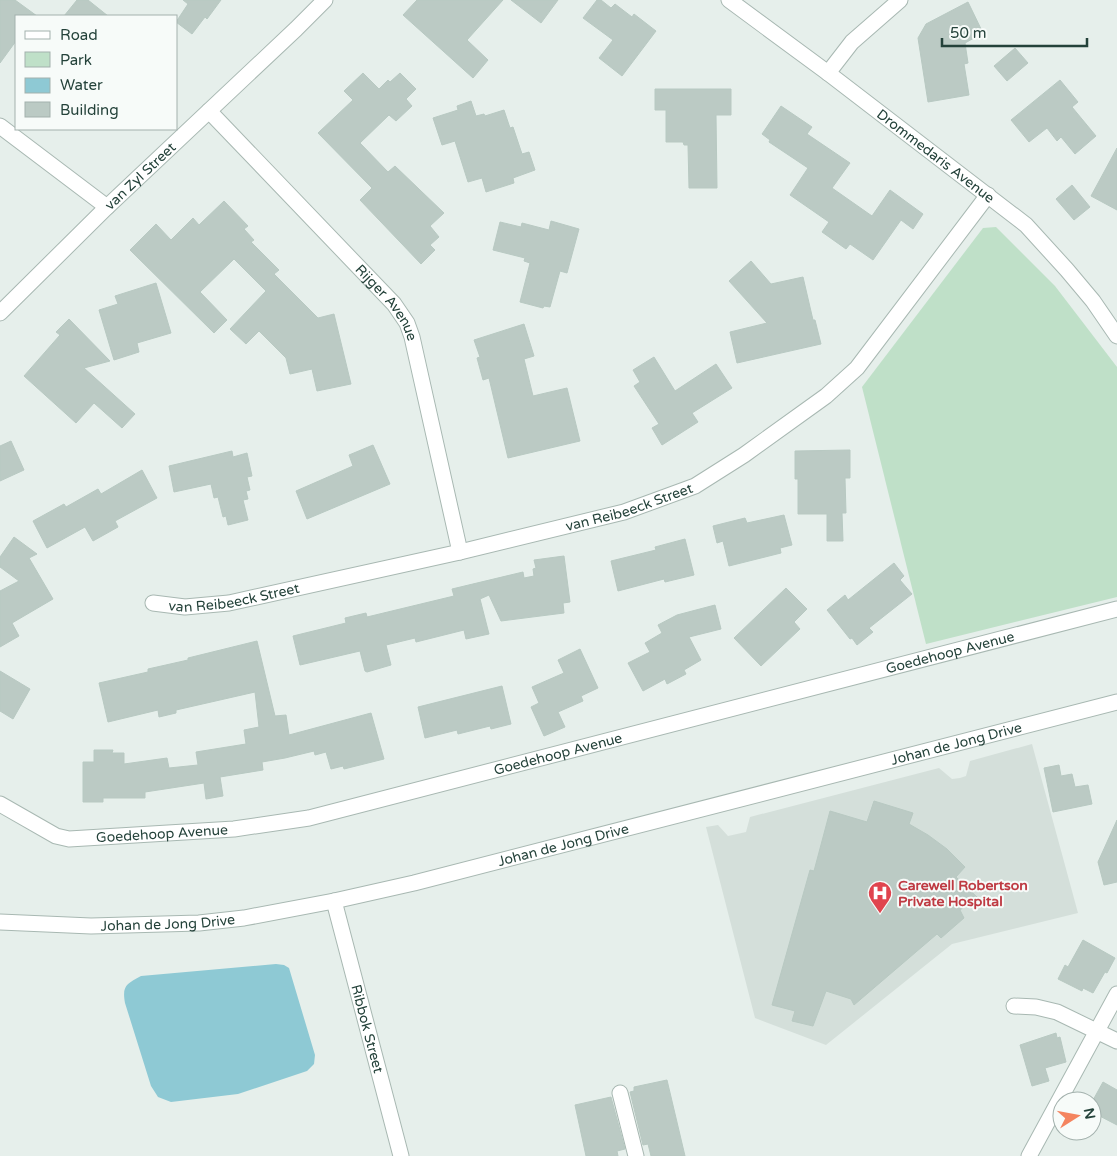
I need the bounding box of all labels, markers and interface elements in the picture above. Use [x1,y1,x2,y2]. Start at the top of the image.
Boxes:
legend [15,15,178,130]
scale bar [942,15,1087,47]
text: 50 m [950,24,987,42]
text: Road [60,26,98,44]
text: Park [60,51,92,69]
text: Water [60,76,103,94]
text: Building [60,101,119,119]
street label: Drommedaris Avenue [874,105,998,206]
street label: van Zyl Street [101,138,179,213]
street label: Rijger Avenue [352,261,421,343]
street label: van Reibeeck Street [564,479,695,534]
street label: van Reibeeck Street [168,579,302,616]
street label: Goedehoop Avenue [884,627,1016,677]
street label: Johan de Jong Drive [889,718,1024,768]
street label: Goedehoop Avenue [492,729,624,778]
street label: Johan de Jong Drive [496,820,631,870]
street label: Goedehoop Avenue [96,821,228,846]
place label: Carewell Robertson Private Hospital [898,877,1028,910]
hospital icon: Carewell Robertson Private Hospital [867,880,893,914]
street label: Johan de Jong Drive [100,911,236,934]
street label: Ribbok Street [348,982,387,1075]
north arrow [1052,1091,1102,1141]
text: N [1080,1106,1099,1121]

